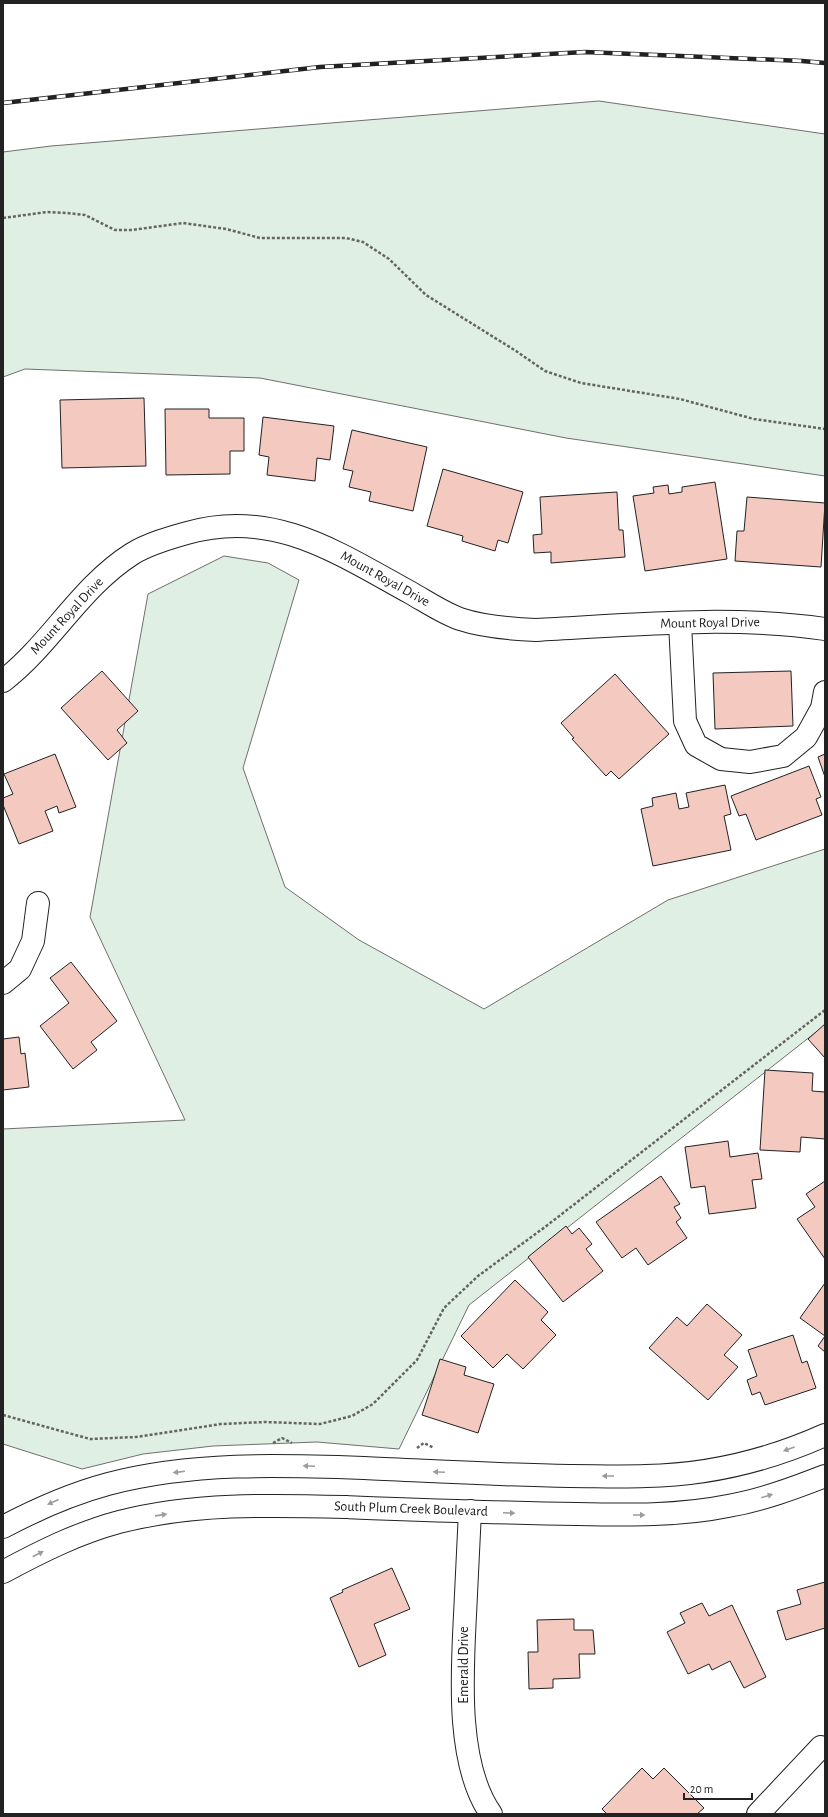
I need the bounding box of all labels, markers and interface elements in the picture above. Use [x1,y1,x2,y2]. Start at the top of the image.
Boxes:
street label: Mount Royal Drive [338,549,432,609]
street label: Mount Royal Drive [28,575,106,657]
street label: Mount Royal Drive [660,615,760,631]
one-way arrow [782,1446,794,1452]
one-way arrow [302,1463,315,1469]
one-way arrow [173,1468,185,1475]
one-way arrow [433,1468,445,1475]
one-way arrow [601,1473,614,1479]
one-way arrow [761,1493,773,1499]
street label: South Plum Creek Boulevard [334,1499,488,1519]
one-way arrow [47,1500,59,1506]
one-way arrow [503,1509,515,1516]
one-way arrow [155,1512,167,1518]
one-way arrow [633,1512,646,1518]
one-way arrow [32,1551,43,1558]
street label: Emerald Drive [457,1626,471,1704]
scale bar [684,1775,752,1801]
text: 20 m [690,1783,713,1795]

